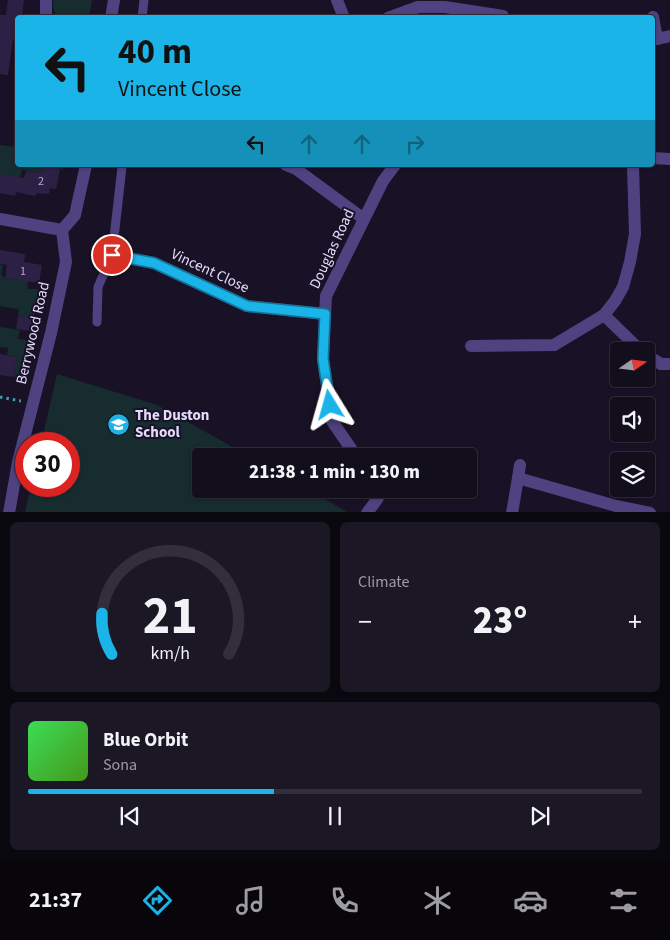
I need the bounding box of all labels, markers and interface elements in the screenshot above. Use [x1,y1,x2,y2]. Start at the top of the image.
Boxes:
text: 40 m [118,27,192,77]
icon: left [35,35,100,100]
text: Vincent Close [118,73,241,105]
icon: left [242,130,270,158]
icon: ahead [295,130,323,158]
icon: ahead [348,130,376,158]
icon: right [401,130,429,158]
house number: 2 [38,173,44,190]
street label: Douglas Road [304,206,360,292]
pin [91,234,133,276]
icon: arrive [98,241,126,269]
street label: Vincent Close [167,244,253,298]
house number: 1 [20,263,26,280]
street label: Berrywood Road [11,280,55,386]
north arrow [610,342,655,388]
map controls [610,342,655,497]
position arrow [303,378,355,430]
button: sound [610,397,655,442]
place label: The Duston School [135,405,209,443]
school or university icon: The Duston School [107,412,131,436]
speed limit sign: 30 [15,432,80,497]
button: layers [610,452,655,497]
text: 21:38 · 1 min · 130 m [249,459,420,486]
text: Climate [358,571,409,593]
text: 21 [143,580,197,654]
text: 23° [473,594,527,648]
text: − [358,602,372,642]
text: + [628,602,642,642]
text: km/h [150,641,190,666]
text: Blue Orbit [103,727,188,754]
text: Sona [103,754,137,776]
icon: previous [116,802,144,830]
icon: pause [321,802,349,830]
icon: next [526,802,554,830]
icon: directions [140,883,175,918]
icon: music [233,883,268,918]
icon: phone [327,883,362,918]
icon: climate [420,883,455,918]
icon: car [513,883,548,918]
icon: filters [606,883,641,918]
text: 21:37 [29,884,82,916]

